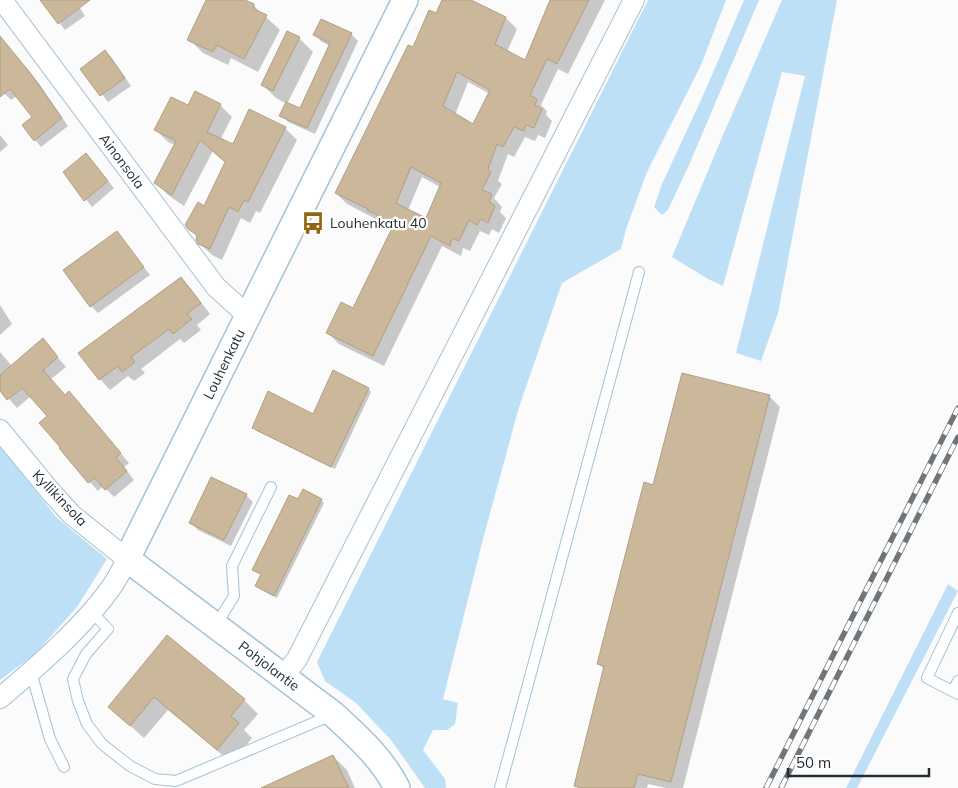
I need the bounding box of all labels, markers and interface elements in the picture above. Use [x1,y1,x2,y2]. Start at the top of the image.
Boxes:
street label: Ainonsola [95,130,149,192]
bus stop icon: Louhenkatu 40 [300,210,326,236]
place label: Louhenkatu 40 [330,214,427,232]
street label: Louhenkatu [199,326,249,402]
street label: Kyllikinsola [29,466,91,530]
street label: Pohjolantie [235,637,303,695]
scale bar [788,746,929,778]
text: 50 m [796,753,831,772]

